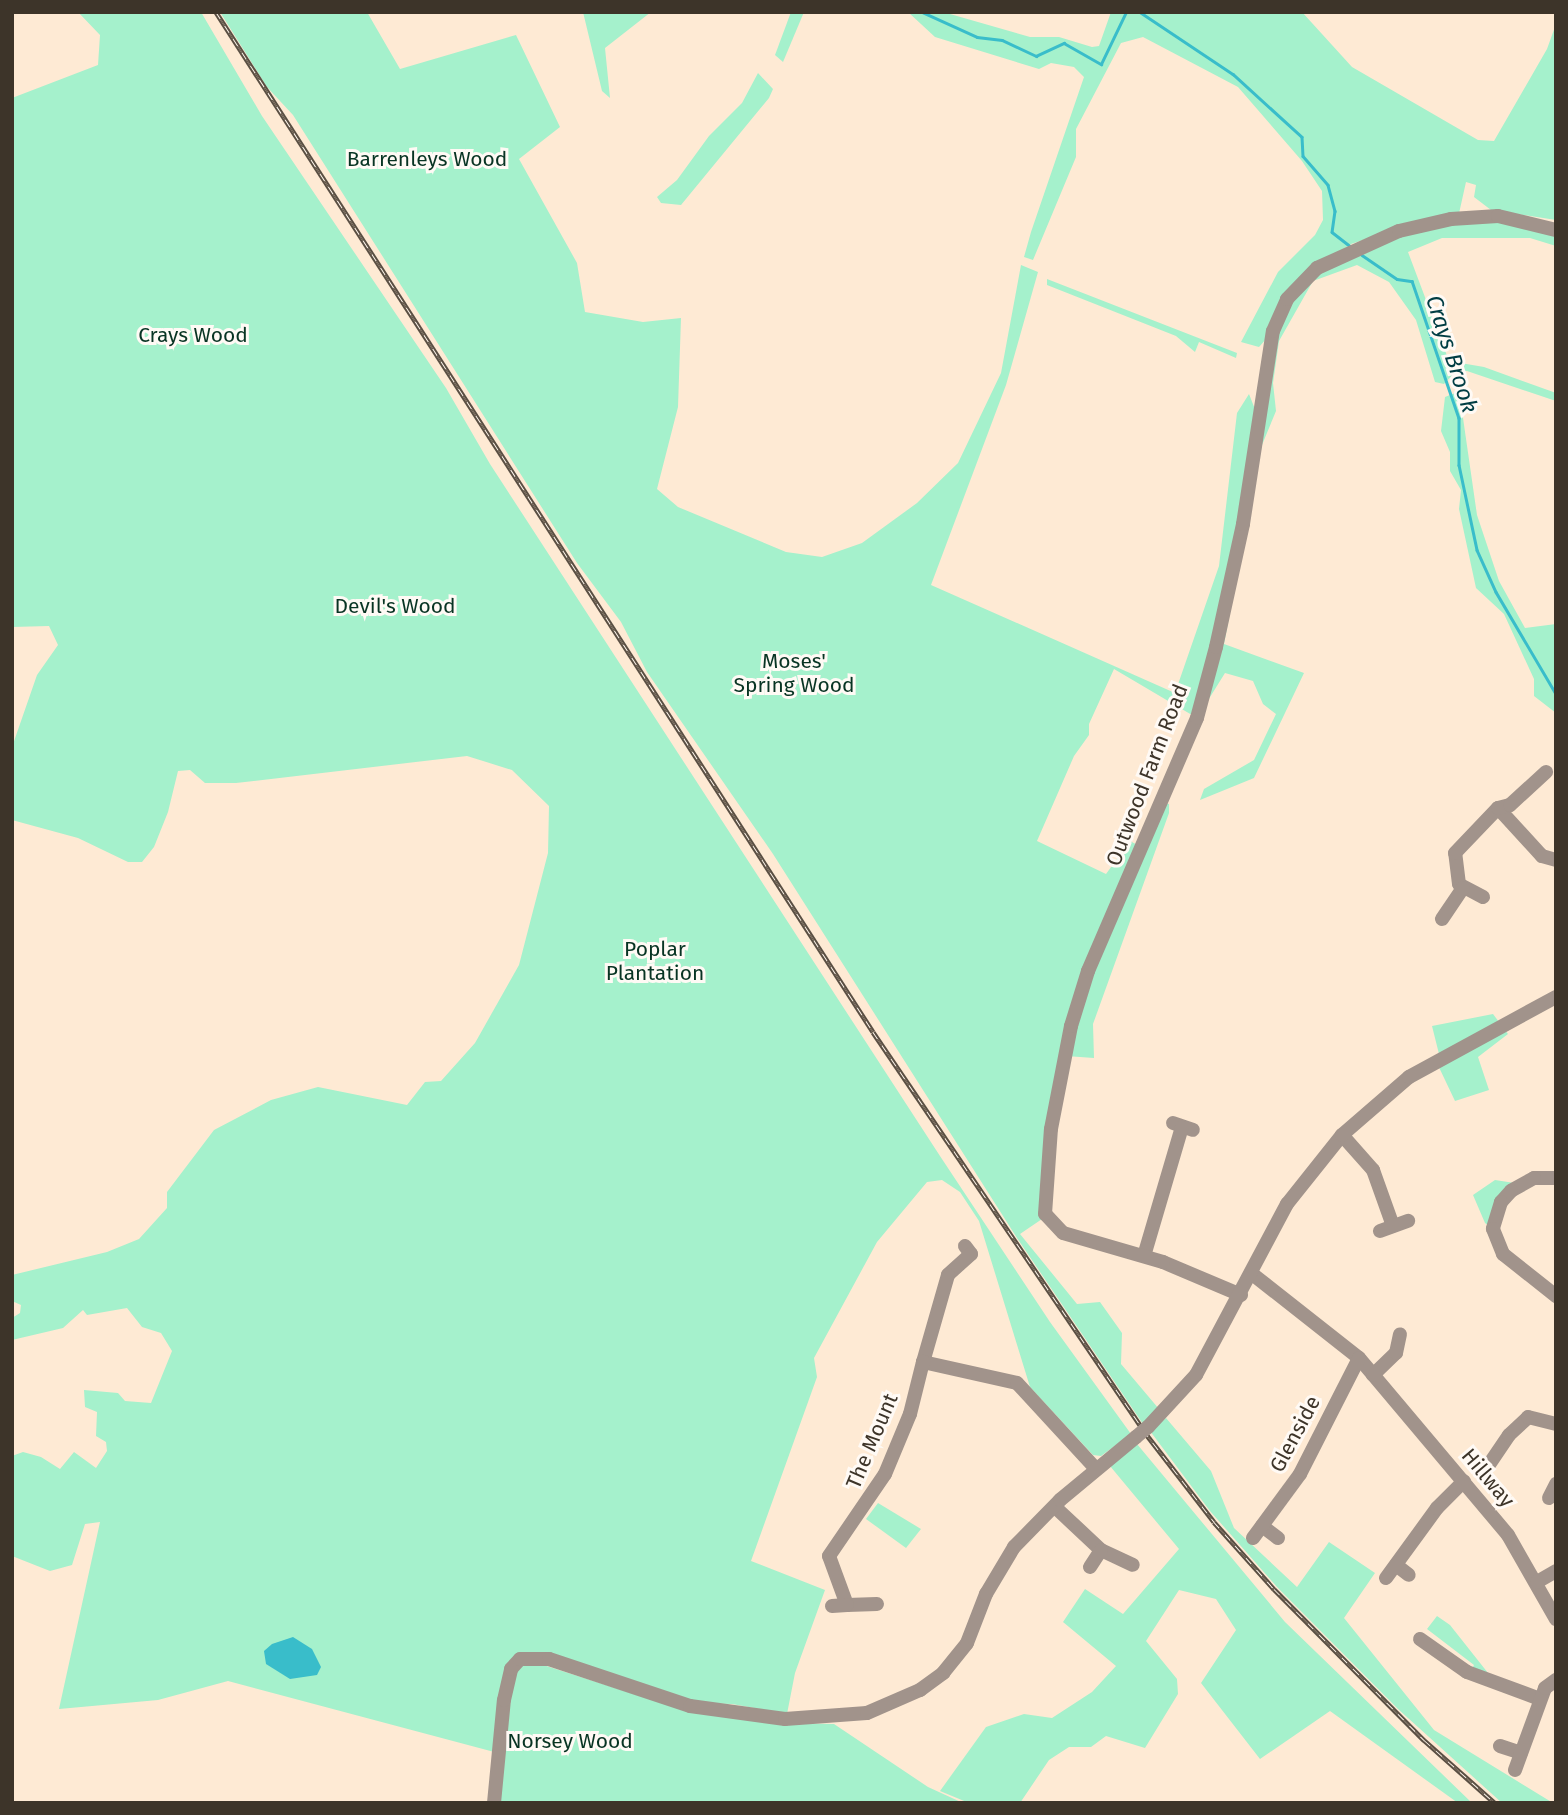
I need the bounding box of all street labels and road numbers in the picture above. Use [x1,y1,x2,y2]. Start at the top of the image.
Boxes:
street label: Outwood Farm Road [1101,681,1193,869]
street label: The Mount [841,1390,903,1492]
street label: Glenside [1264,1392,1326,1476]
street label: Hillway [1456,1444,1520,1512]

